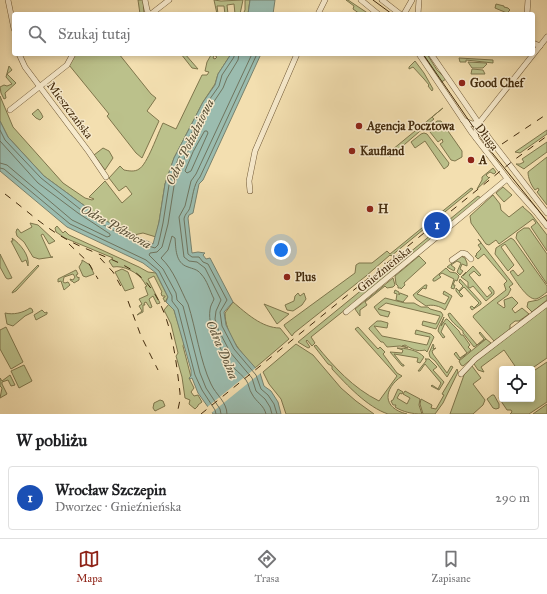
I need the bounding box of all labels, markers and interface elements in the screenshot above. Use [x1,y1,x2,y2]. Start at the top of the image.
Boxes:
search box [12,12,535,56]
icon: search [26,23,48,45]
text: Szukaj tutaj [58,25,130,43]
place label: Good Chef [470,76,525,90]
marker: Good Chef [457,78,467,88]
street label: Mieszczańska [44,79,97,142]
water label: Odra Południowa [162,96,218,188]
place label: Agencja Pocztowa [366,119,455,134]
marker: Agencja Pocztowa [354,121,364,131]
street label: Długa [472,121,502,154]
place label: Kaufland [360,144,405,158]
marker: Kaufland [347,146,357,156]
place label: A [478,153,488,167]
marker: A [466,155,476,165]
water label: Odra Północna [78,201,154,253]
place label: H [378,202,389,216]
marker: H [365,204,375,214]
pin: 1 [424,210,450,240]
your location [271,240,291,260]
street label: Gnieźnieńska [354,242,414,295]
place label: Plus [295,270,316,284]
marker: Plus [282,272,292,282]
water label: Odra Dolna [202,318,242,382]
map controls [499,366,535,402]
button: locate [499,366,535,402]
text: W pobliżu [16,430,87,451]
text: Wrocław Szczepin [55,481,166,499]
text: 1 [27,490,33,506]
text: 290 m [495,490,530,506]
text: Dworzec · Gnieźnieńska [55,499,181,515]
tab: Mapa [76,548,102,585]
tab: Trasa [255,548,279,585]
tab: Zapisane [432,548,471,585]

